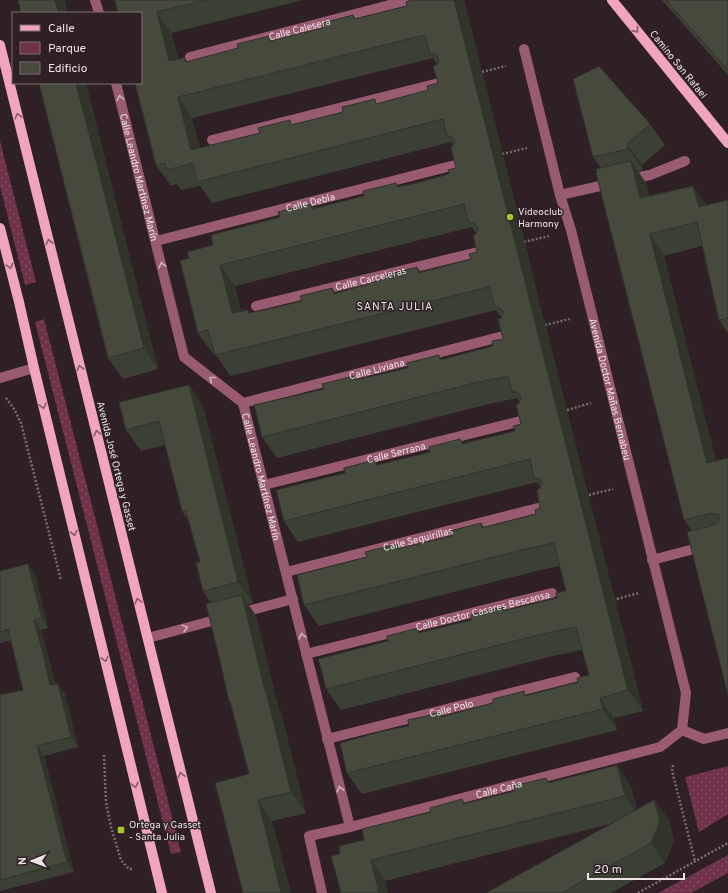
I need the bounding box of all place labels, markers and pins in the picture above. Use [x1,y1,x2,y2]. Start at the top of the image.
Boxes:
place label: Videoclub Harmony [518,206,563,231]
marker: Videoclub Harmony [505,212,515,222]
place label: Ortega y Gasset - Santa Julia [129,819,201,844]
marker: Ortega y Gasset - Santa Julia [116,825,126,835]

